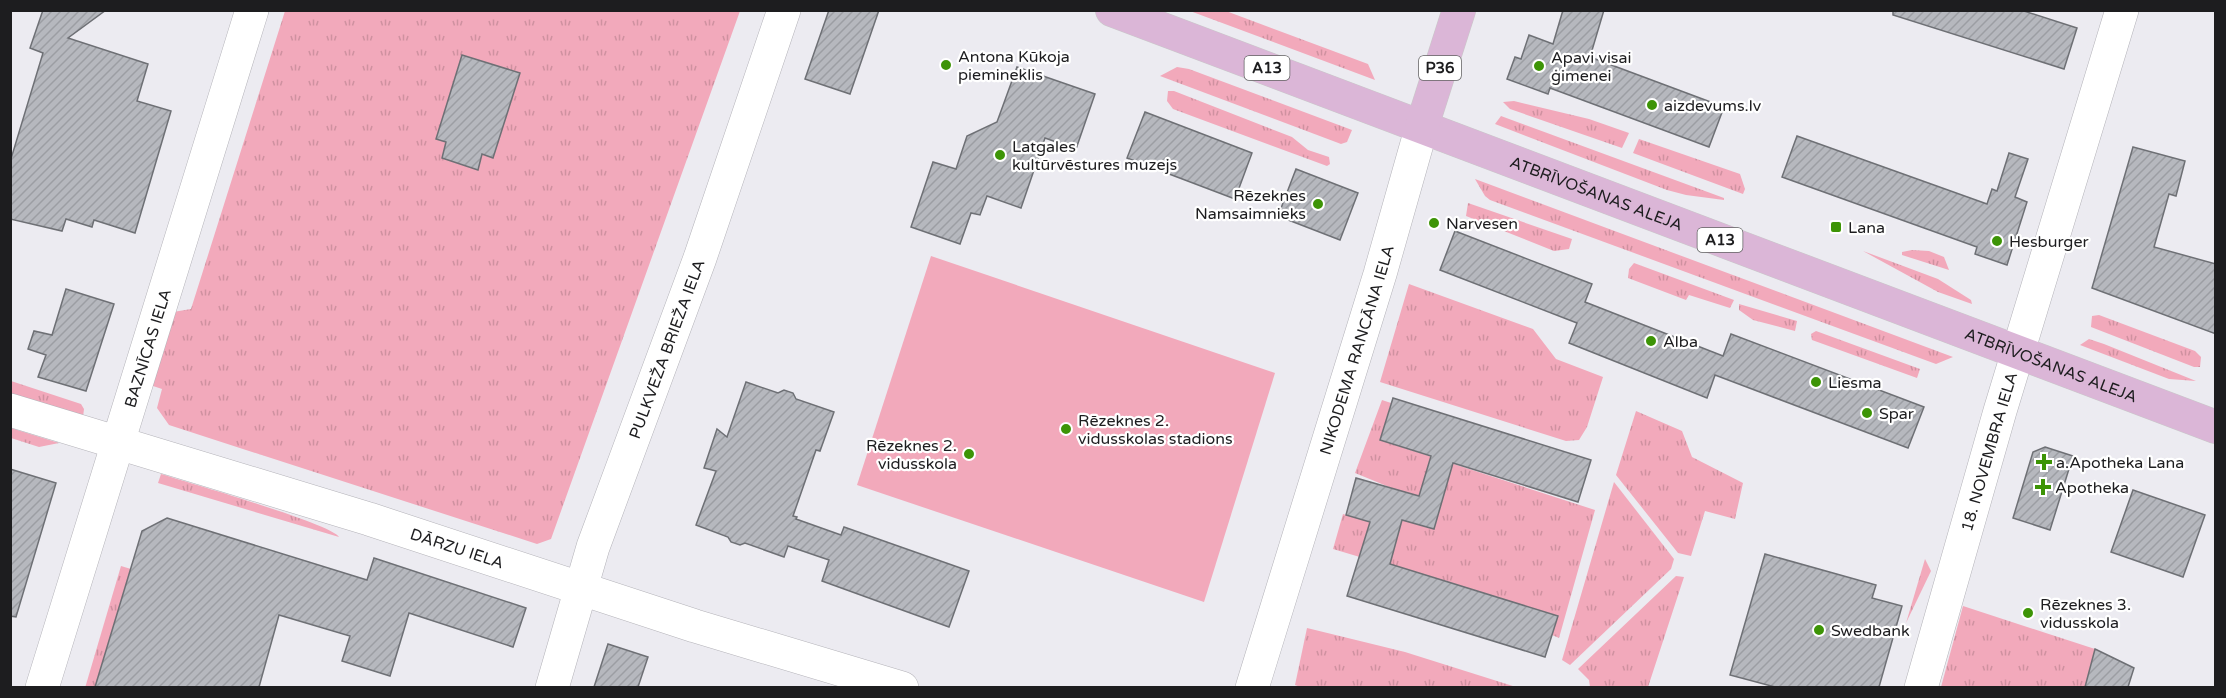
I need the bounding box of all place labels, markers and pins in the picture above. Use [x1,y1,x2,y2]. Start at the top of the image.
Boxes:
place label: Antona Kūkoja piemineklis [958,47,1070,85]
place label: Apavi visai ģimenei [1551,48,1632,86]
marker: Antona Kūkoja piemineklis [939,58,953,72]
marker: Apavi visai ģimenei [1532,59,1546,73]
place label: aizdevums.lv [1664,96,1762,116]
marker: aizdevums.lv [1645,98,1659,112]
place label: Latgales kultūrvēstures muzejs [1012,137,1177,175]
marker: Latgales kultūrvēstures muzejs [993,148,1007,162]
place label: Rēzeknes Namsaimnieks [1195,186,1306,224]
marker: Rēzeknes Namsaimnieks [1311,197,1325,211]
place label: Narvesen [1446,214,1518,234]
marker: Narvesen [1427,216,1441,230]
place label: Lana [1848,218,1885,238]
marker: Lana [1829,220,1843,234]
place label: Hesburger [2009,232,2089,252]
marker: Hesburger [1990,234,2004,248]
place label: Alba [1663,332,1698,352]
marker: Alba [1644,334,1658,348]
place label: Liesma [1828,373,1882,393]
marker: Liesma [1809,375,1823,389]
place label: Spar [1879,404,1915,424]
marker: Spar [1860,406,1874,420]
place label: Rēzeknes 2. vidusskolas stadions [1078,411,1233,449]
marker: Rēzeknes 2. vidusskolas stadions [1059,422,1073,436]
place label: Rēzeknes 2. vidusskola [866,436,957,474]
marker: Rēzeknes 2. vidusskola [962,447,976,461]
place label: a.Apotheka Lana [2056,453,2184,473]
marker: a.Apotheka Lana [2037,455,2051,469]
place label: Apotheka [2055,478,2129,498]
marker: Apotheka [2036,480,2050,494]
place label: Rēzeknes 3. vidusskola [2040,595,2131,633]
marker: Rēzeknes 3. vidusskola [2021,606,2035,620]
place label: Swedbank [1831,621,1910,641]
marker: Swedbank [1812,623,1826,637]

